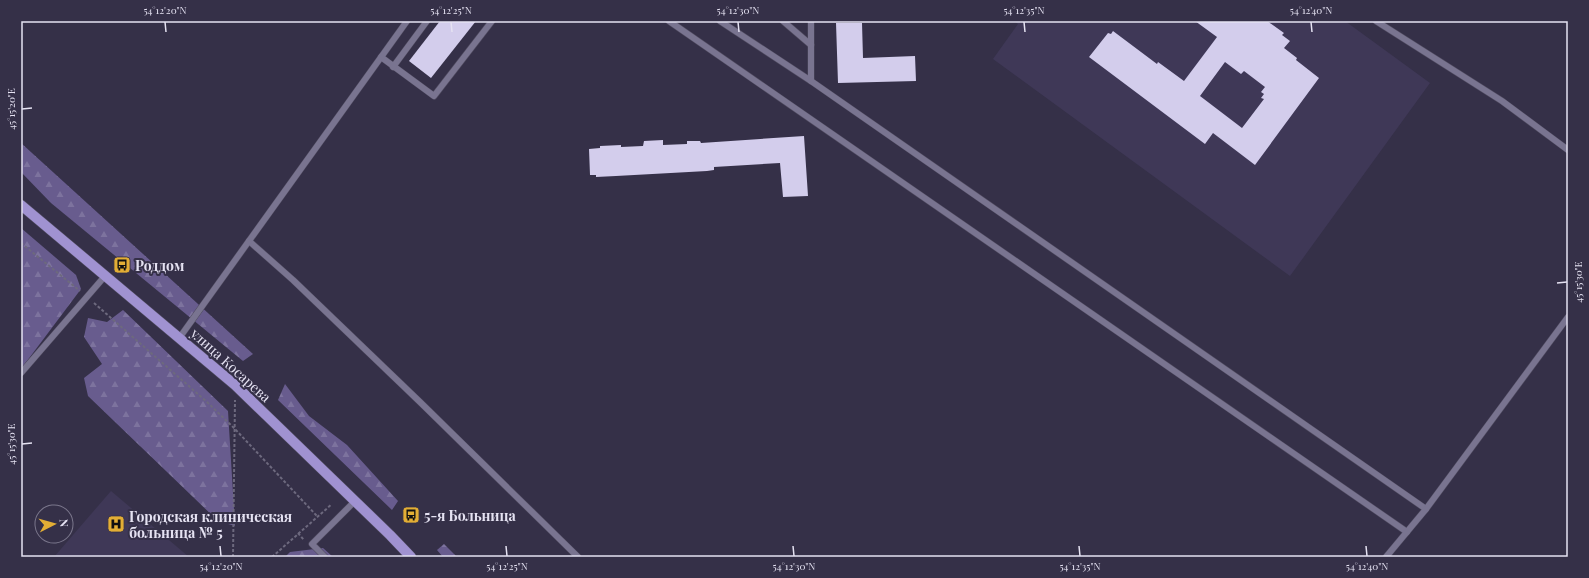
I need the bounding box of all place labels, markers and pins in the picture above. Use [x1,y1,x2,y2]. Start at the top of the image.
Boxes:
bus stop icon: Роддом [112,255,132,275]
place label: Роддом [135,256,185,275]
bus stop icon: 5-я Больница [401,505,421,525]
place label: 5-я Больница [424,506,517,525]
place label: Городская клиническая больница № 5 [129,507,292,542]
hospital icon: Городская клиническая больница № 5 [106,514,126,534]

